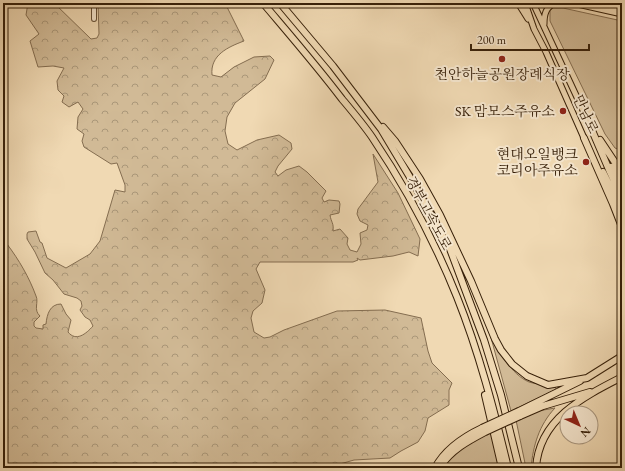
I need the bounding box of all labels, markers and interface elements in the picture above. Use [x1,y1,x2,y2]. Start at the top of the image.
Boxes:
scale bar [471,26,589,52]
text: 200 m [477,32,507,48]
marker: 천안하늘공원장례식장 [497,54,507,64]
place label: 천안하늘공원장례식장 [434,65,570,83]
street label: 만남로 [569,92,603,137]
place label: SK 맘모스주유소 [455,102,555,120]
marker: SK 맘모스주유소 [558,106,568,116]
place label: 현대오일뱅크 코리아주유소 [497,145,578,179]
marker: 현대오일뱅크 코리아주유소 [581,157,591,167]
street label: 경부고속도로 [402,173,456,253]
north arrow [559,405,599,445]
text: N [578,424,594,440]

